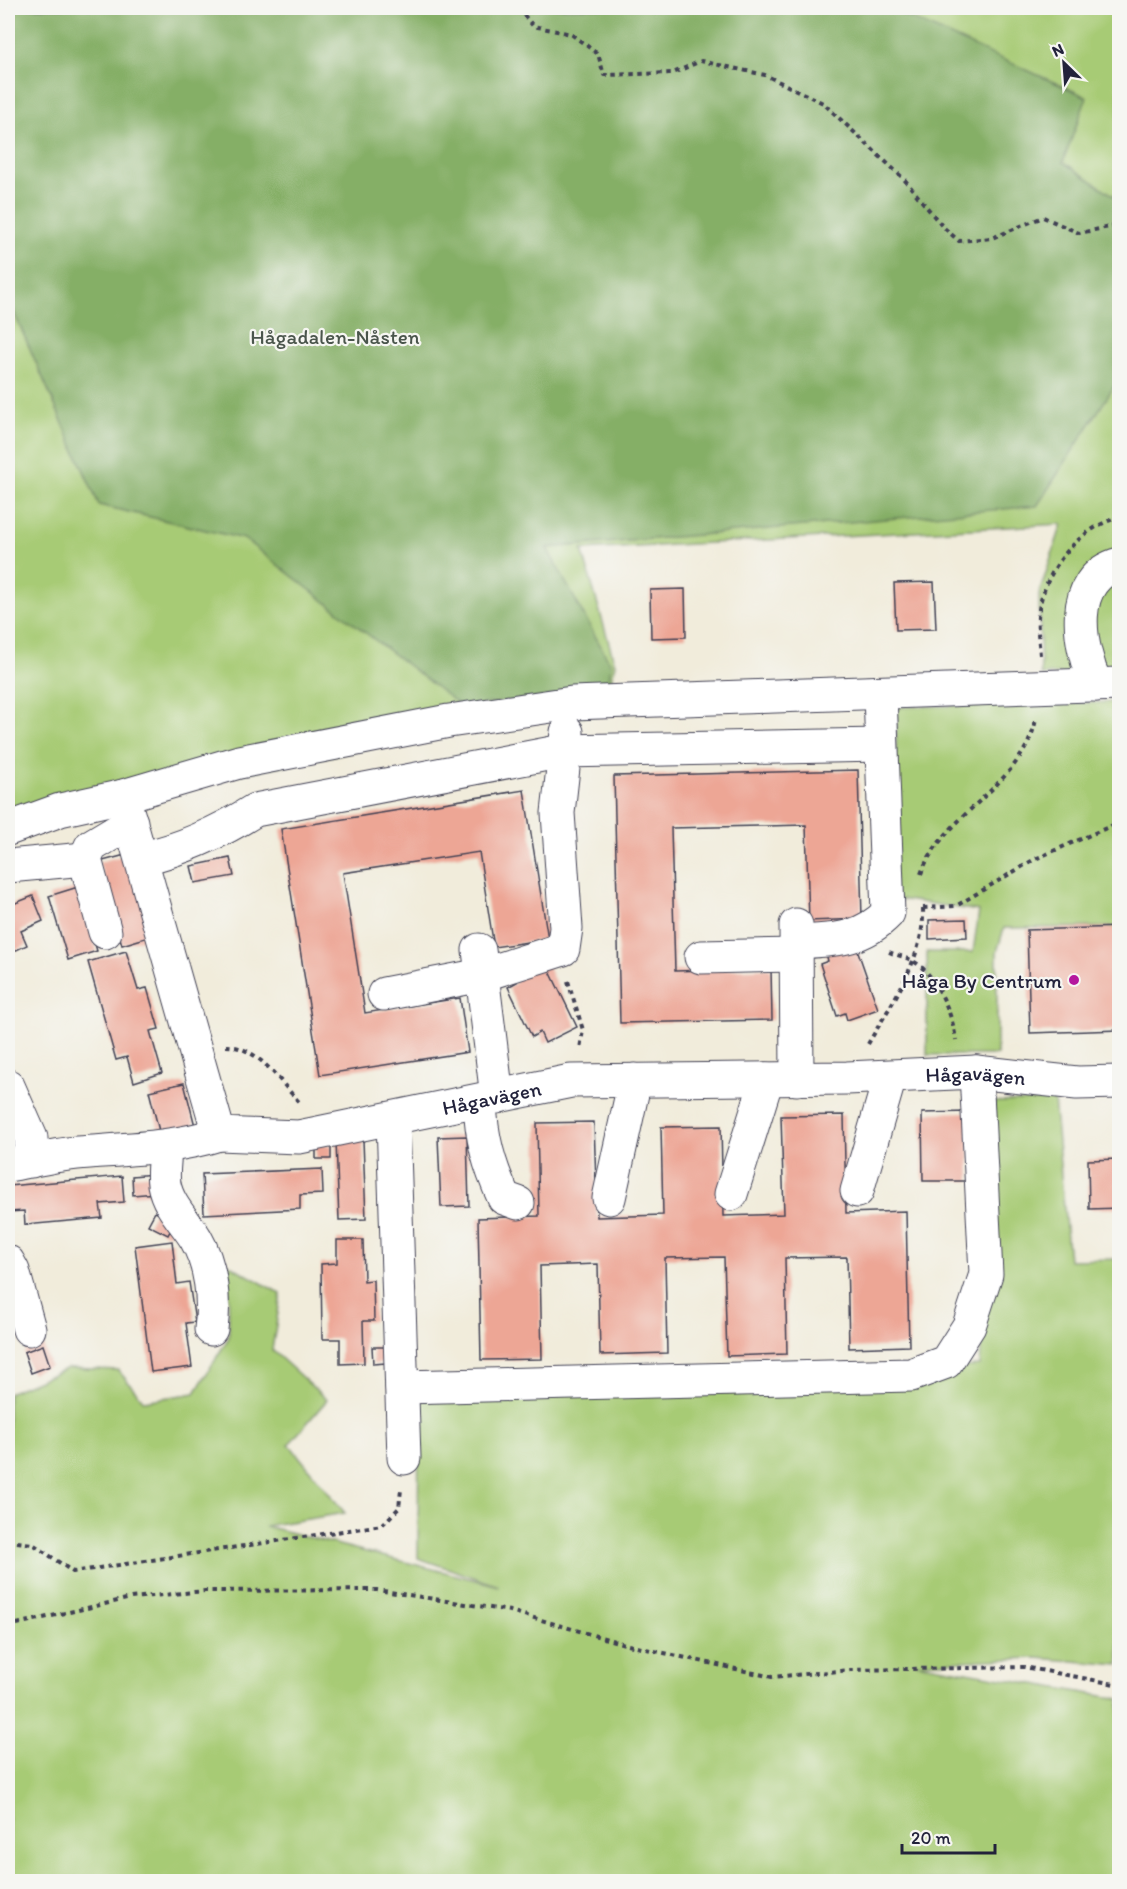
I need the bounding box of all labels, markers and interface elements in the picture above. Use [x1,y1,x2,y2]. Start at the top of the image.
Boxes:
north arrow [1034,33,1094,93]
text: N [1049,39,1067,61]
park label: Hågadalen-Nåsten [250,324,420,349]
place label: Håga By Centrum [902,968,1062,993]
marker: Håga By Centrum [1067,973,1081,987]
street label: Hågavägen [925,1059,1027,1090]
street label: Hågavägen [440,1075,543,1120]
scale bar [902,1817,995,1855]
text: 20 m [911,1827,951,1849]

